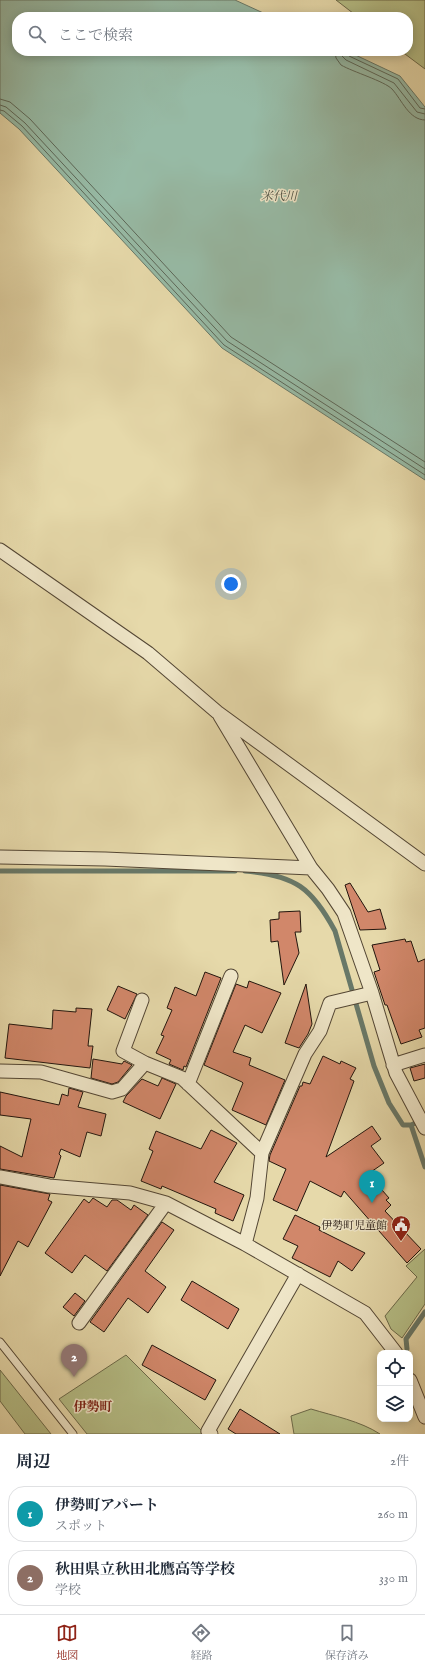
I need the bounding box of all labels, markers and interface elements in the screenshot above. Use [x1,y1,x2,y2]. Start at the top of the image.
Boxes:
search box [12,12,413,56]
icon: search [26,23,48,45]
text: ここで検索 [58,26,133,45]
water label: 米代川 [261,189,299,204]
your location [221,574,241,594]
pin: 1 [359,1170,385,1203]
public building icon: 伊勢町児童館 [390,1214,412,1242]
place label: 伊勢町児童館 [321,1219,387,1233]
pin: 2 [61,1344,87,1377]
map controls [377,1350,413,1422]
button: locate [377,1350,413,1386]
button: layers [377,1386,413,1422]
district label: 伊勢町 [73,1399,113,1416]
text: 周辺 [16,1452,50,1473]
text: 2件 [390,1453,409,1470]
text: 伊勢町アパート [55,1496,159,1515]
text: 1 [28,1506,32,1523]
text: 260 m [377,1506,408,1523]
text: スポット [55,1518,107,1535]
text: 秋田県立秋田北鷹高等学校 [55,1560,235,1579]
text: 2 [27,1570,33,1587]
text: 330 m [379,1570,408,1587]
text: 学校 [55,1582,81,1599]
tab: 地図 [56,1622,78,1663]
tab: 経路 [190,1622,212,1663]
tab: 保存済み [325,1622,369,1663]

